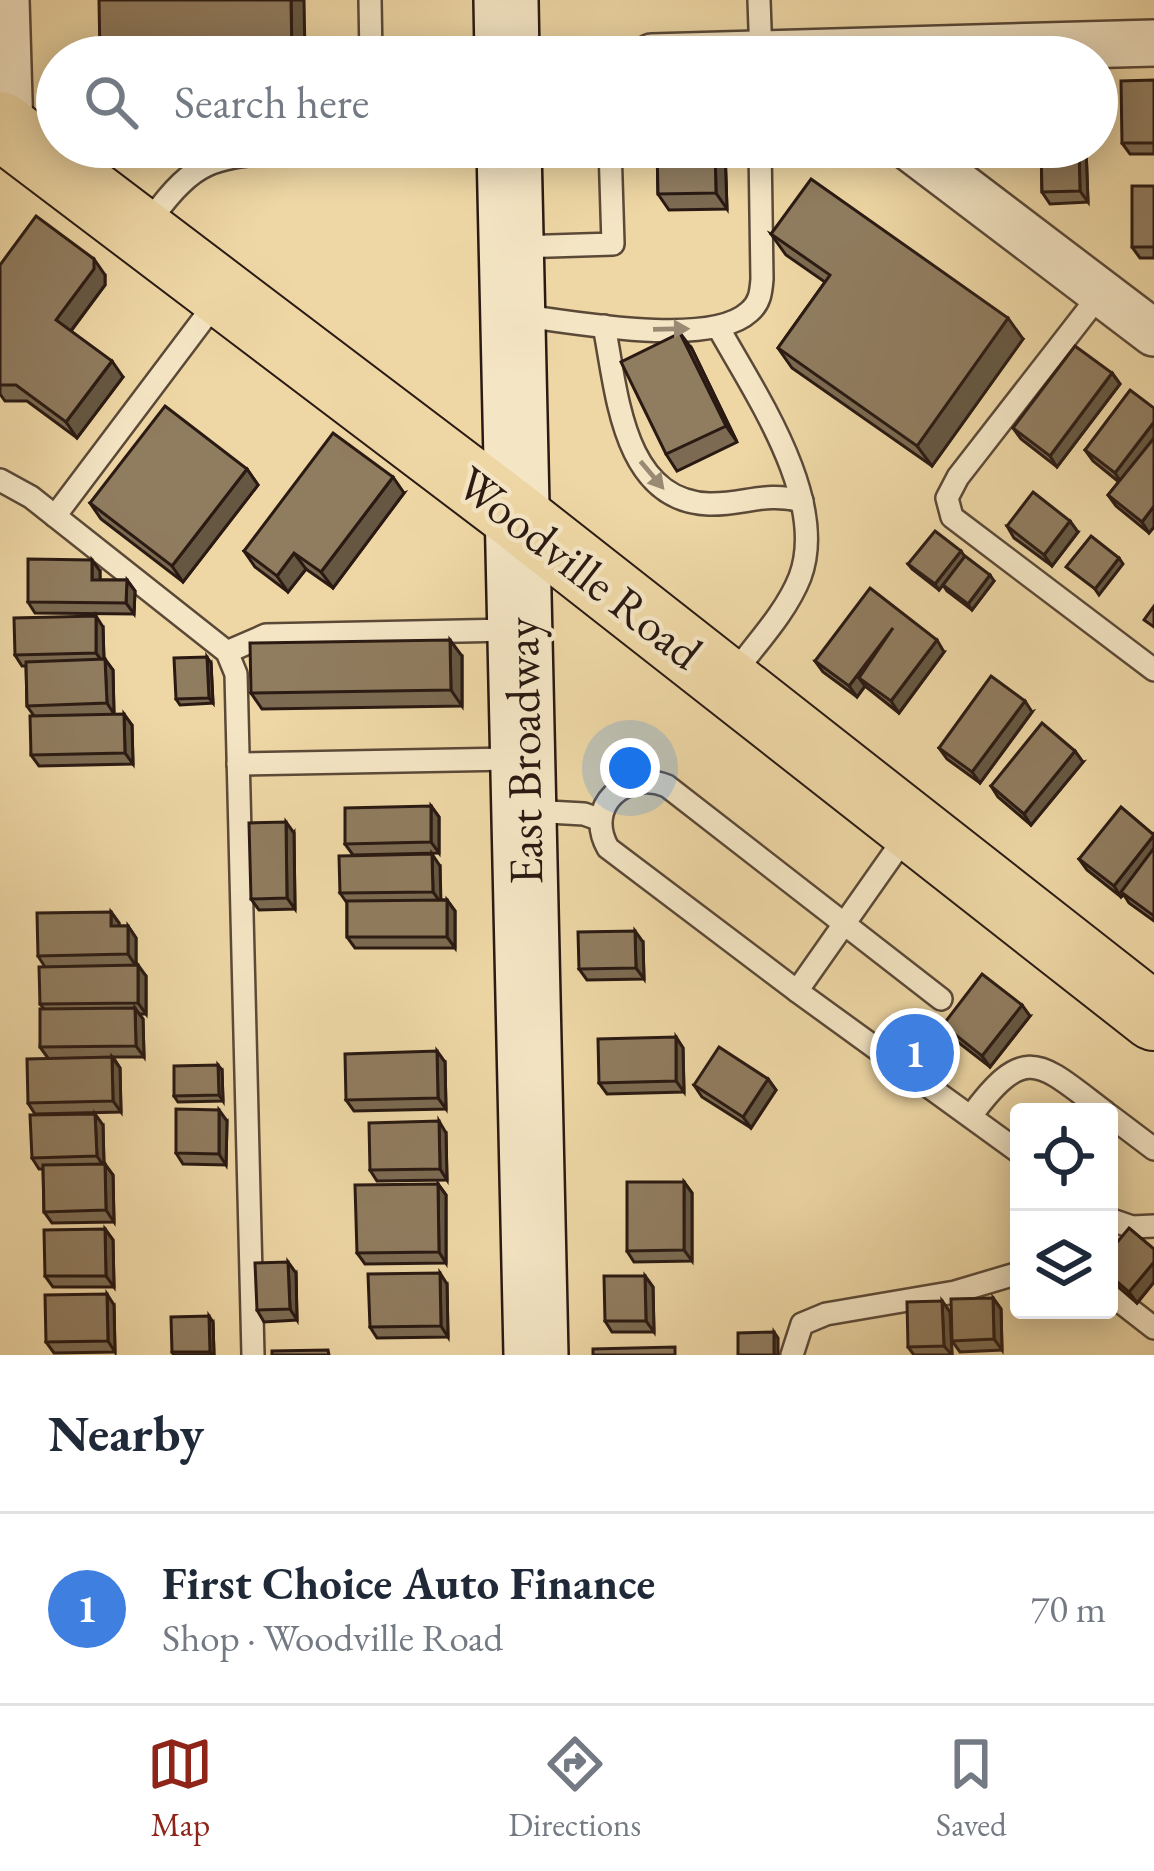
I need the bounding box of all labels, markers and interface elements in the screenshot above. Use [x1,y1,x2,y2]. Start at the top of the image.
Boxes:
search box [36,36,1118,168]
icon: search [78,69,144,135]
text: Search here [174,73,369,131]
one-way arrow [653,319,691,339]
street label: Woodville Road [444,452,716,683]
one-way arrow [639,459,664,490]
street label: East Broadway [490,616,556,885]
your location [600,738,660,798]
pin: 1 [876,1008,954,1098]
map controls [1010,1103,1118,1319]
button: locate [1010,1103,1118,1211]
button: layers [1010,1211,1118,1319]
text: Nearby [48,1400,204,1466]
text: First Choice Auto Finance [162,1554,655,1612]
text: 1 [77,1583,97,1634]
text: 70 m [1030,1583,1106,1634]
text: Shop · Woodville Road [162,1612,503,1663]
tab: Map [147,1731,213,1846]
tab: Directions [508,1731,641,1846]
tab: Saved [936,1731,1007,1846]

